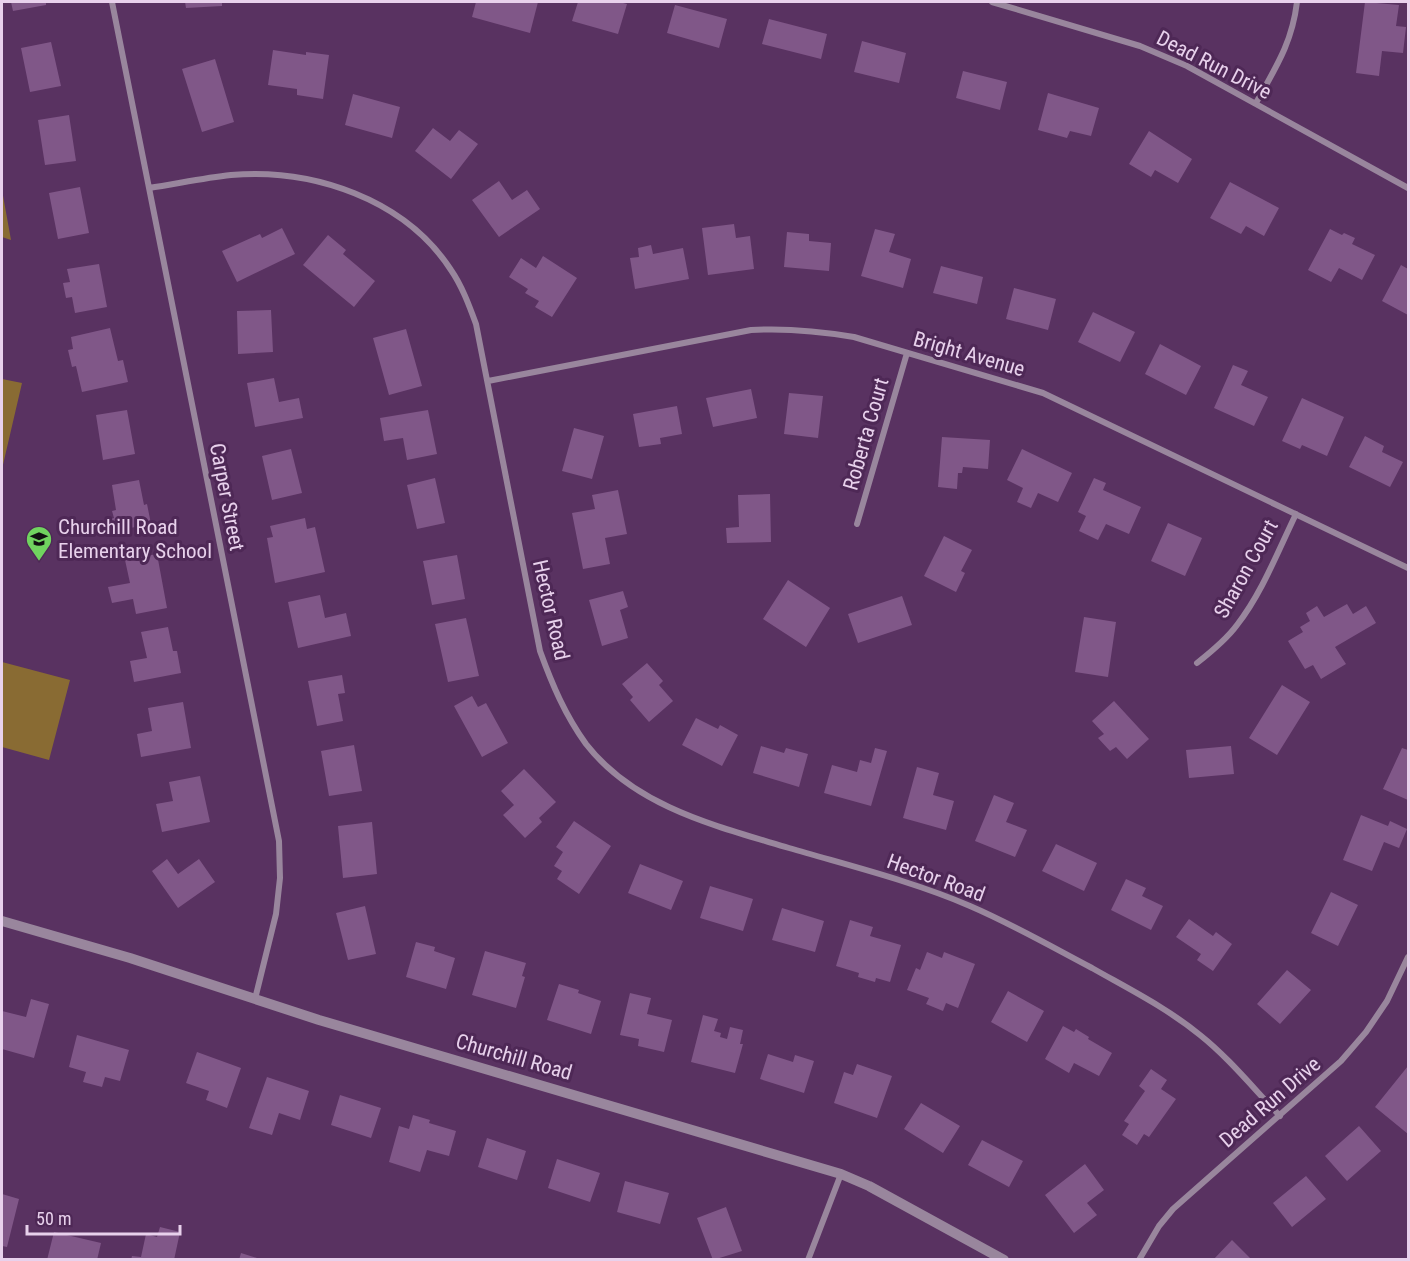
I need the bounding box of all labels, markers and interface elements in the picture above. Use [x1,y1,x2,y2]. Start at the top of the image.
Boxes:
street label: Dead Run Drive [1153,26,1275,104]
street label: Bright Avenue [911,327,1028,381]
street label: Roberta Court [839,375,893,493]
street label: Carper Street [205,441,249,553]
place label: Churchill Road Elementary School [58,515,212,563]
street label: Sharon Court [1209,516,1283,622]
school or university icon: Churchill Road Elementary School [24,524,54,562]
street label: Hector Road [528,557,574,663]
street label: Hector Road [884,849,988,907]
street label: Churchill Road [453,1029,575,1085]
street label: Dead Run Drive [1215,1052,1325,1152]
scale bar [27,1198,180,1236]
text: 50 m [36,1208,71,1229]

